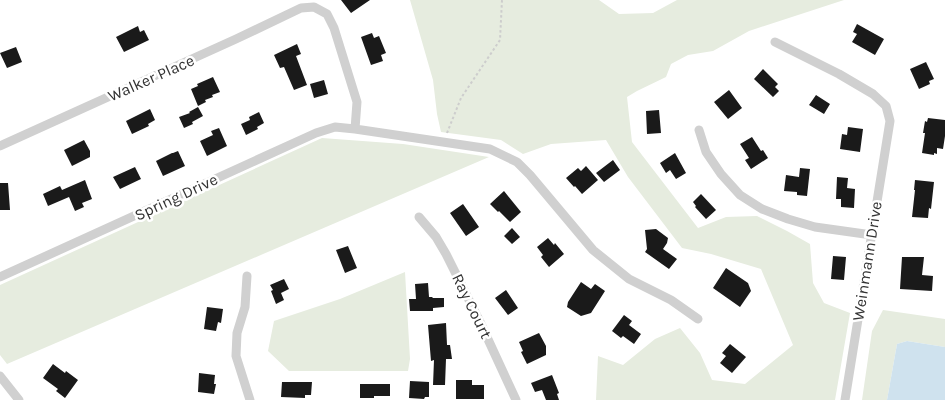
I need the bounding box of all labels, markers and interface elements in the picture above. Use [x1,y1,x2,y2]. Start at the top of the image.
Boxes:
street label: Walker Place [105,51,197,105]
street label: Spring Drive [131,169,221,225]
street label: Weinmann Drive [848,200,886,322]
street label: Ray Court [448,270,496,342]

